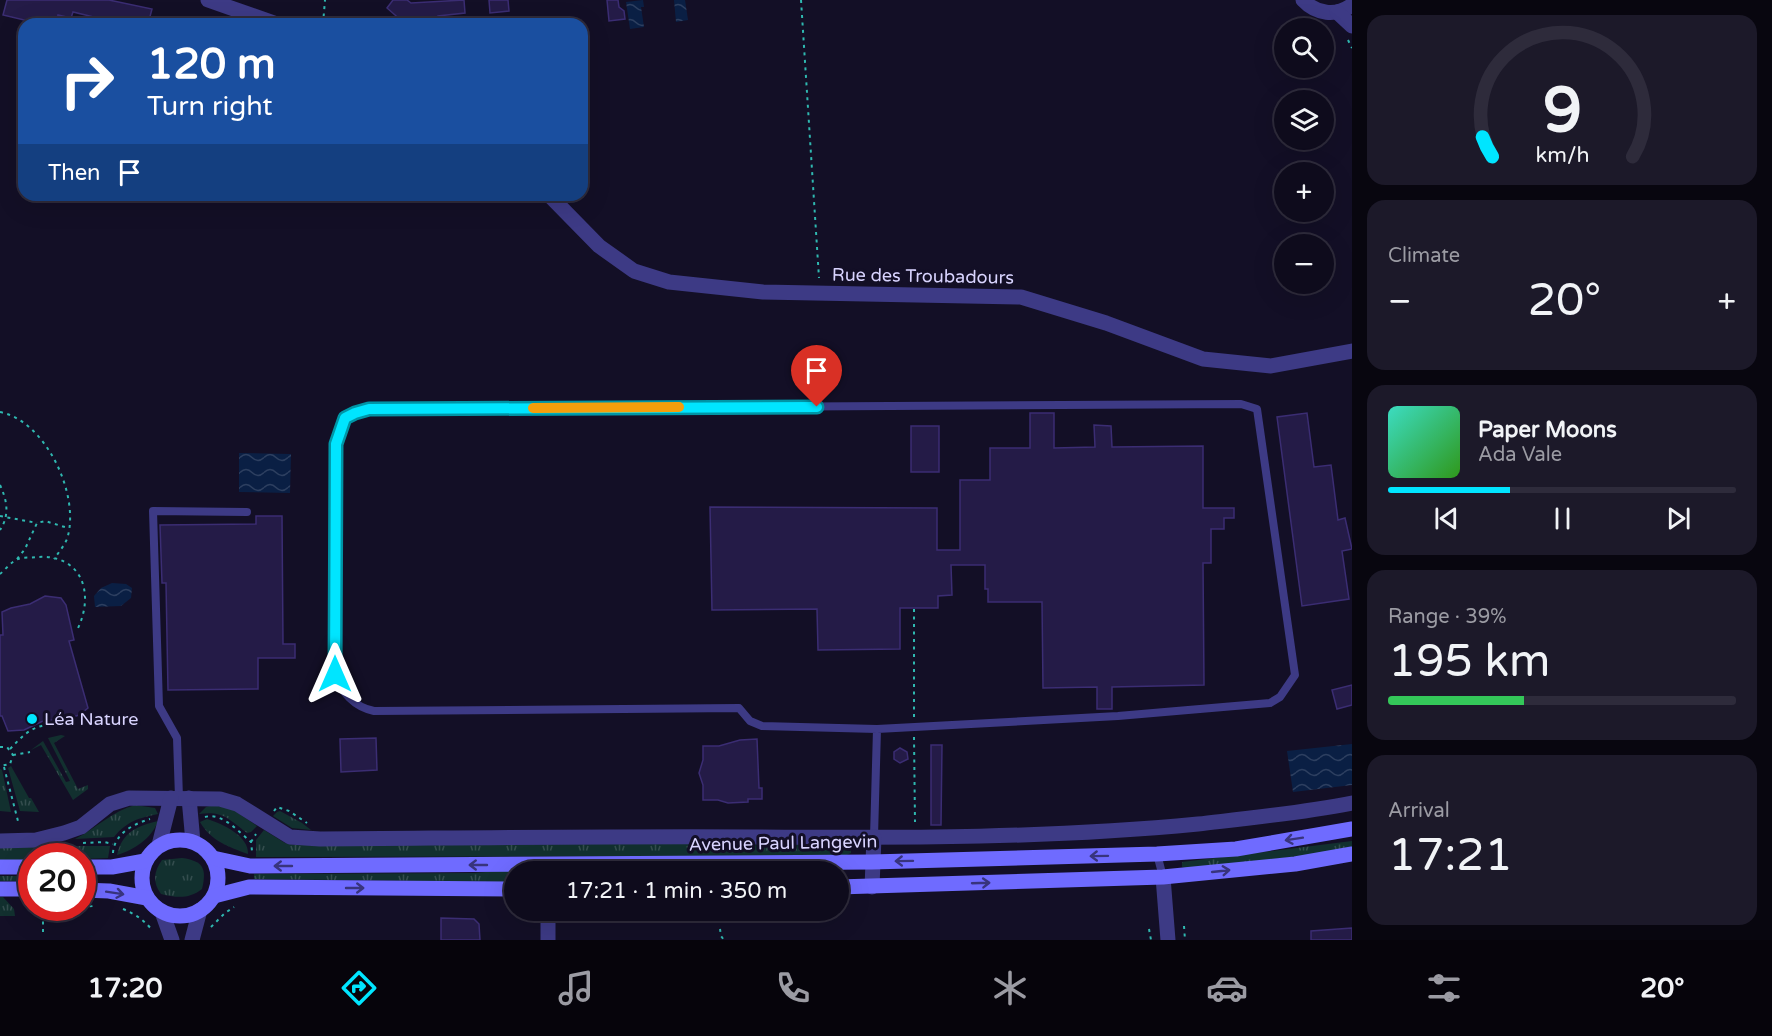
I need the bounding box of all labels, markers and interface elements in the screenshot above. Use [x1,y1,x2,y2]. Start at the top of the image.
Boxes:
map controls [1274,18,1334,294]
button: search [1274,18,1334,78]
text: 120 m [147,39,276,90]
icon: right [48,42,126,120]
text: 9 [1542,74,1582,149]
text: Turn right [147,90,273,123]
button: layers [1274,90,1334,150]
text: km/h [1535,142,1589,168]
icon: arrive [113,156,146,189]
text: Then [48,160,101,186]
button: + [1274,162,1334,222]
button: − [1274,234,1334,294]
text: Climate [1388,244,1460,268]
street label: Rue des Troubadours [832,263,1014,289]
text: 20° [1528,274,1601,328]
text: − [1388,282,1412,321]
text: + [1717,282,1736,321]
pin [791,345,842,407]
icon: arrive [800,354,833,387]
text: Paper Moons [1478,417,1617,443]
text: Ada Vale [1478,443,1562,467]
icon: previous [1430,502,1463,535]
icon: pause [1546,502,1579,535]
icon: next [1662,502,1695,535]
text: Range · 39% [1388,605,1507,629]
text: 195 km [1388,635,1550,689]
position arrow [303,642,367,706]
place label: Léa Nature [44,708,138,730]
marker: Léa Nature [25,712,39,726]
text: Arrival [1388,799,1450,823]
text: 17:21 [1388,829,1513,883]
street label: Avenue Paul Langevin [688,830,878,856]
one-way arrow [1285,834,1305,845]
speed limit sign: 20 [18,843,96,921]
one-way arrow [1089,850,1109,862]
one-way arrow [894,855,914,867]
one-way arrow [468,859,488,871]
one-way arrow [273,860,293,872]
one-way arrow [1210,865,1230,876]
text: 17:21 · 1 min · 350 m [566,878,787,904]
one-way arrow [970,878,990,889]
one-way arrow [345,882,365,894]
one-way arrow [105,887,124,898]
icon: directions [338,967,380,1009]
icon: music [555,967,597,1009]
icon: phone [772,967,814,1009]
icon: climate [989,967,1031,1009]
icon: car [1206,967,1248,1009]
icon: filters [1423,967,1465,1009]
text: 17:20 [88,972,162,1005]
text: 20° [1640,972,1684,1005]

